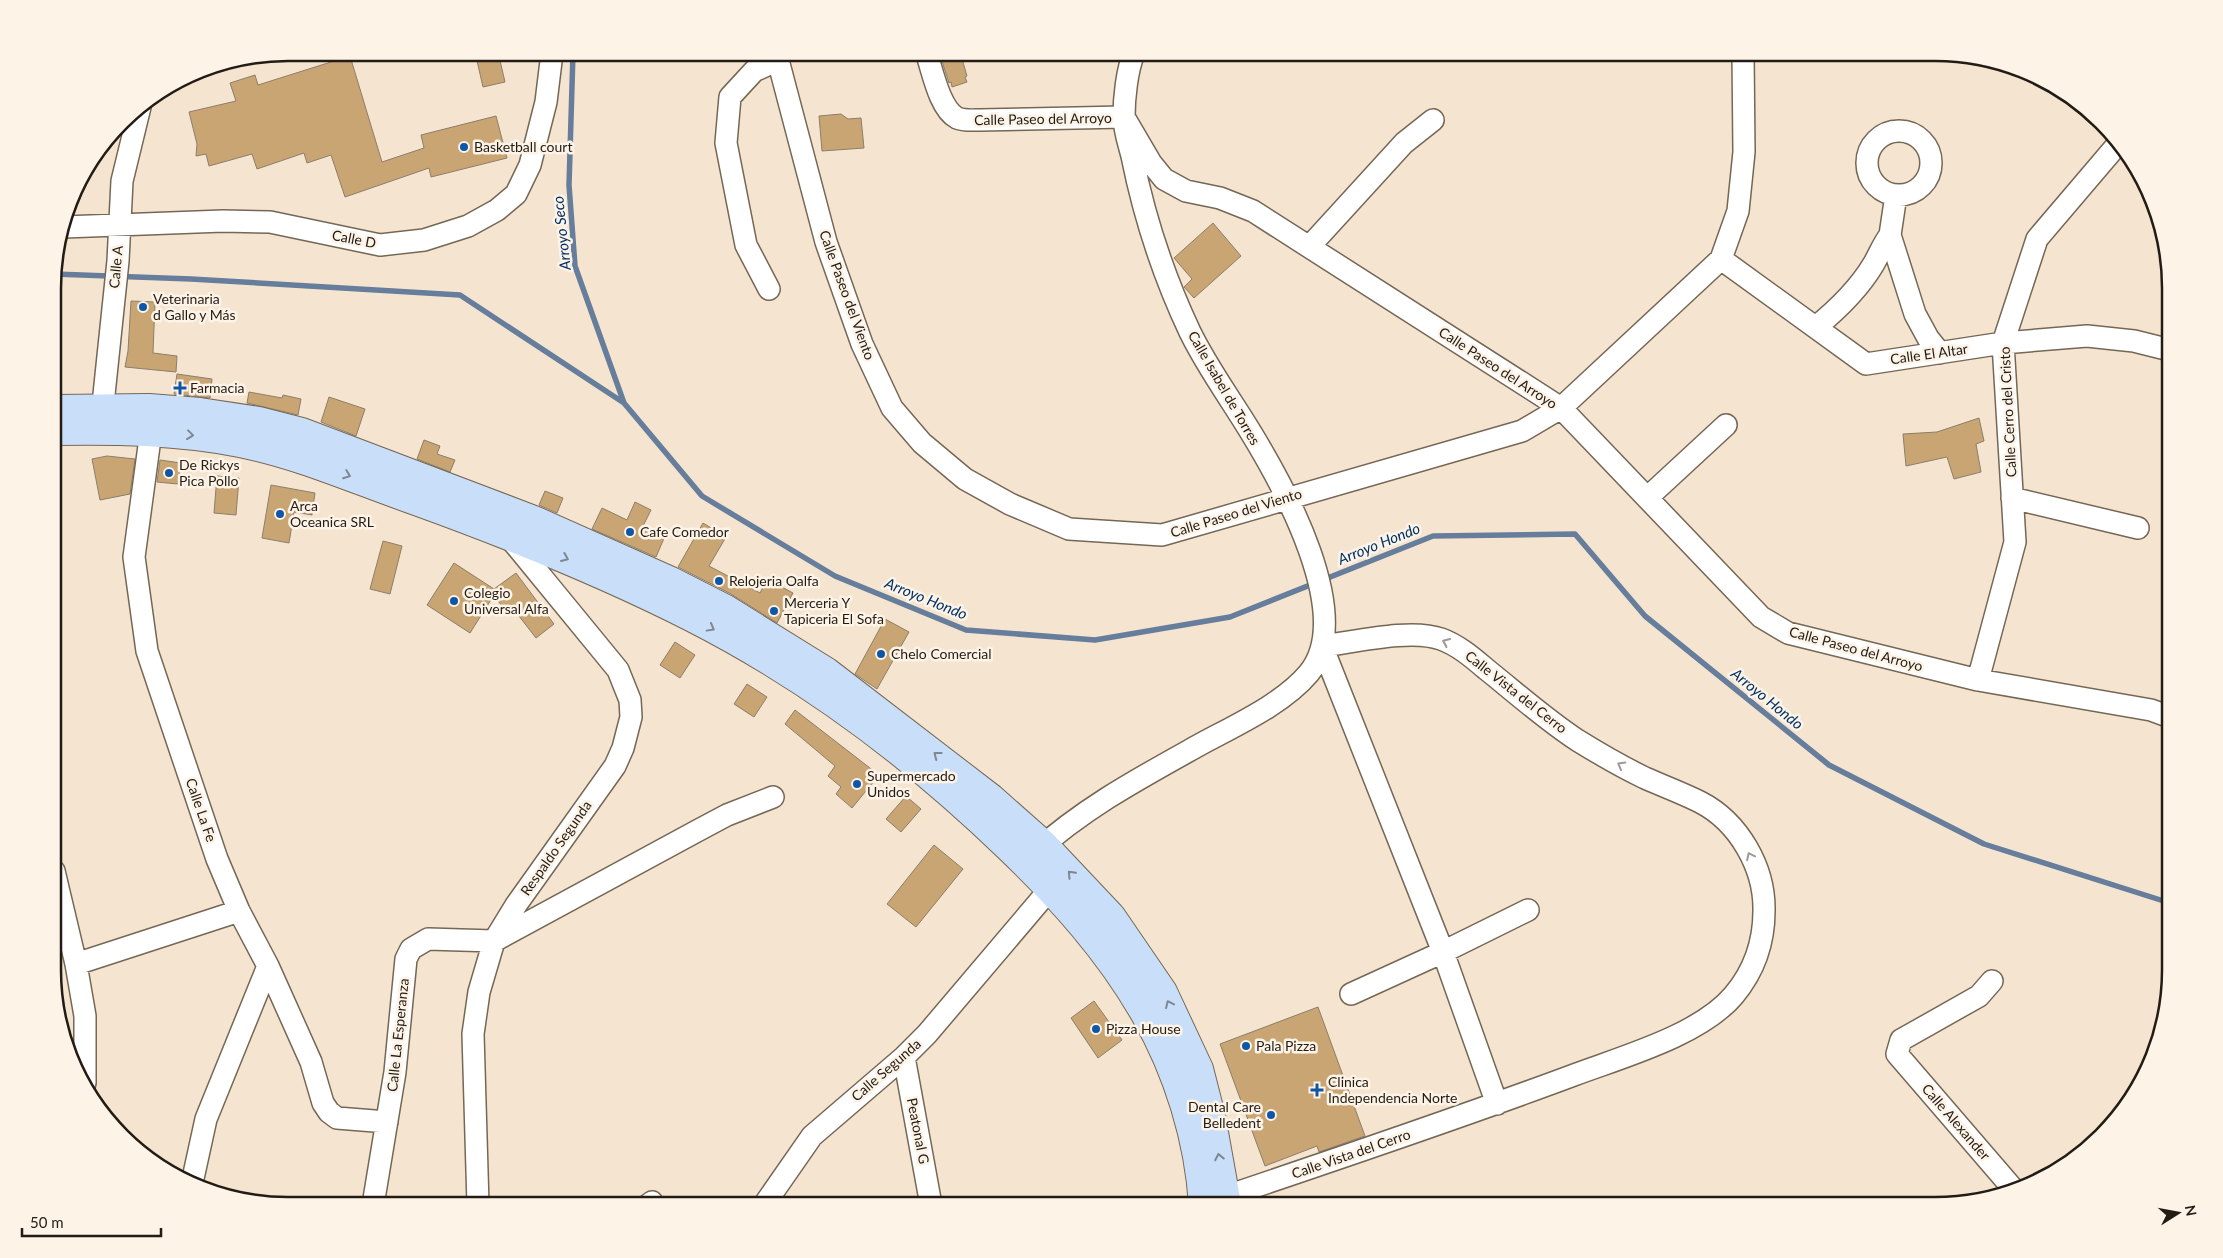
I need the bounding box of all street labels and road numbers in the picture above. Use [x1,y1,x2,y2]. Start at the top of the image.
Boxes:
street label: Calle Paseo del Arroyo [974,109,1112,128]
street label: Calle D [331,226,378,251]
street label: Calle Paseo del Viento [816,228,879,362]
street label: Calle A [105,244,126,289]
street label: Calle Paseo del Arroyo [1436,323,1561,412]
street label: Calle Isabel de Torres [1185,328,1264,448]
street label: Calle El Altar [1889,340,1969,367]
street label: Calle Cerro del Cristo [1996,346,2019,478]
street label: Calle Paseo del Viento [1168,484,1304,541]
street label: Calle Paseo del Arroyo [1787,622,1925,675]
street label: Calle Vista del Cerro [1462,647,1571,737]
street label: Calle La Fe [183,776,220,844]
street label: Respaldo Segunda [517,797,595,898]
street label: Calle La Esperanza [383,977,412,1093]
street label: Calle Segunda [847,1035,924,1104]
street label: Calle Alexander [1919,1080,1994,1163]
street label: Peatonal G [904,1096,933,1165]
street label: Calle Vista del Cerro [1289,1125,1412,1182]

